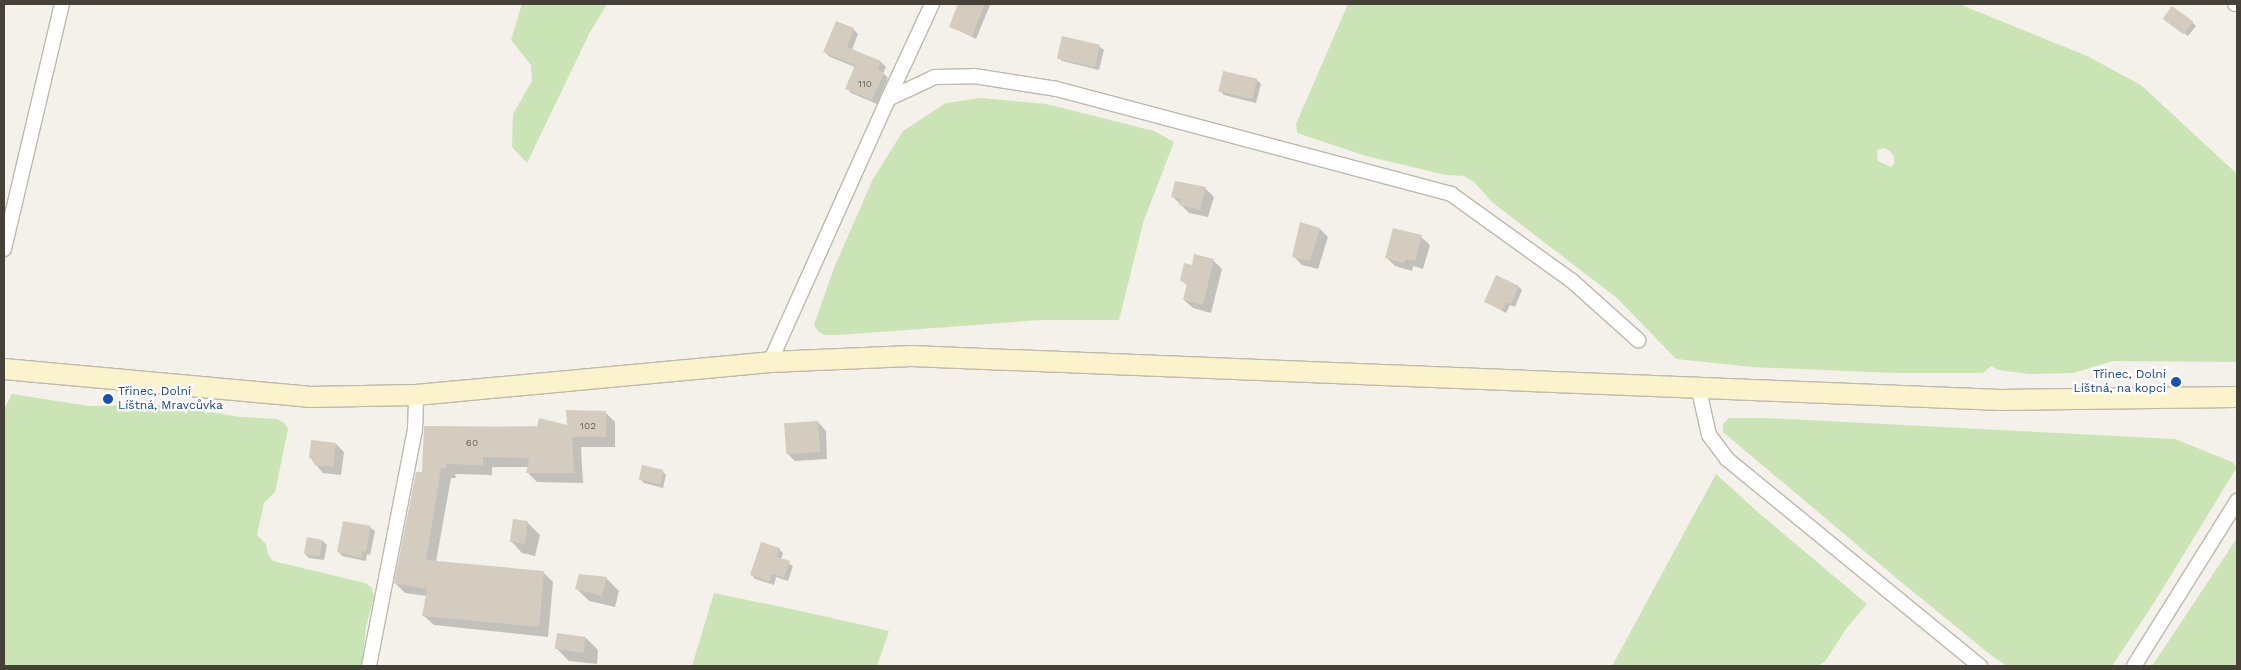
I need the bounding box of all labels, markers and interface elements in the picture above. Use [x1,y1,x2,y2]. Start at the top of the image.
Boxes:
house number: 110 [858,78,872,90]
place label: Třinec, Dolní Líštná, na kopci [2073,368,2166,396]
marker: Třinec, Dolní Líštná, na kopci [2170,376,2182,388]
place label: Třinec, Dolní Líštná, Mravcůvka [118,385,223,413]
marker: Třinec, Dolní Líštná, Mravcůvka [102,393,114,405]
house number: 102 [580,420,596,432]
house number: 60 [466,437,478,449]

